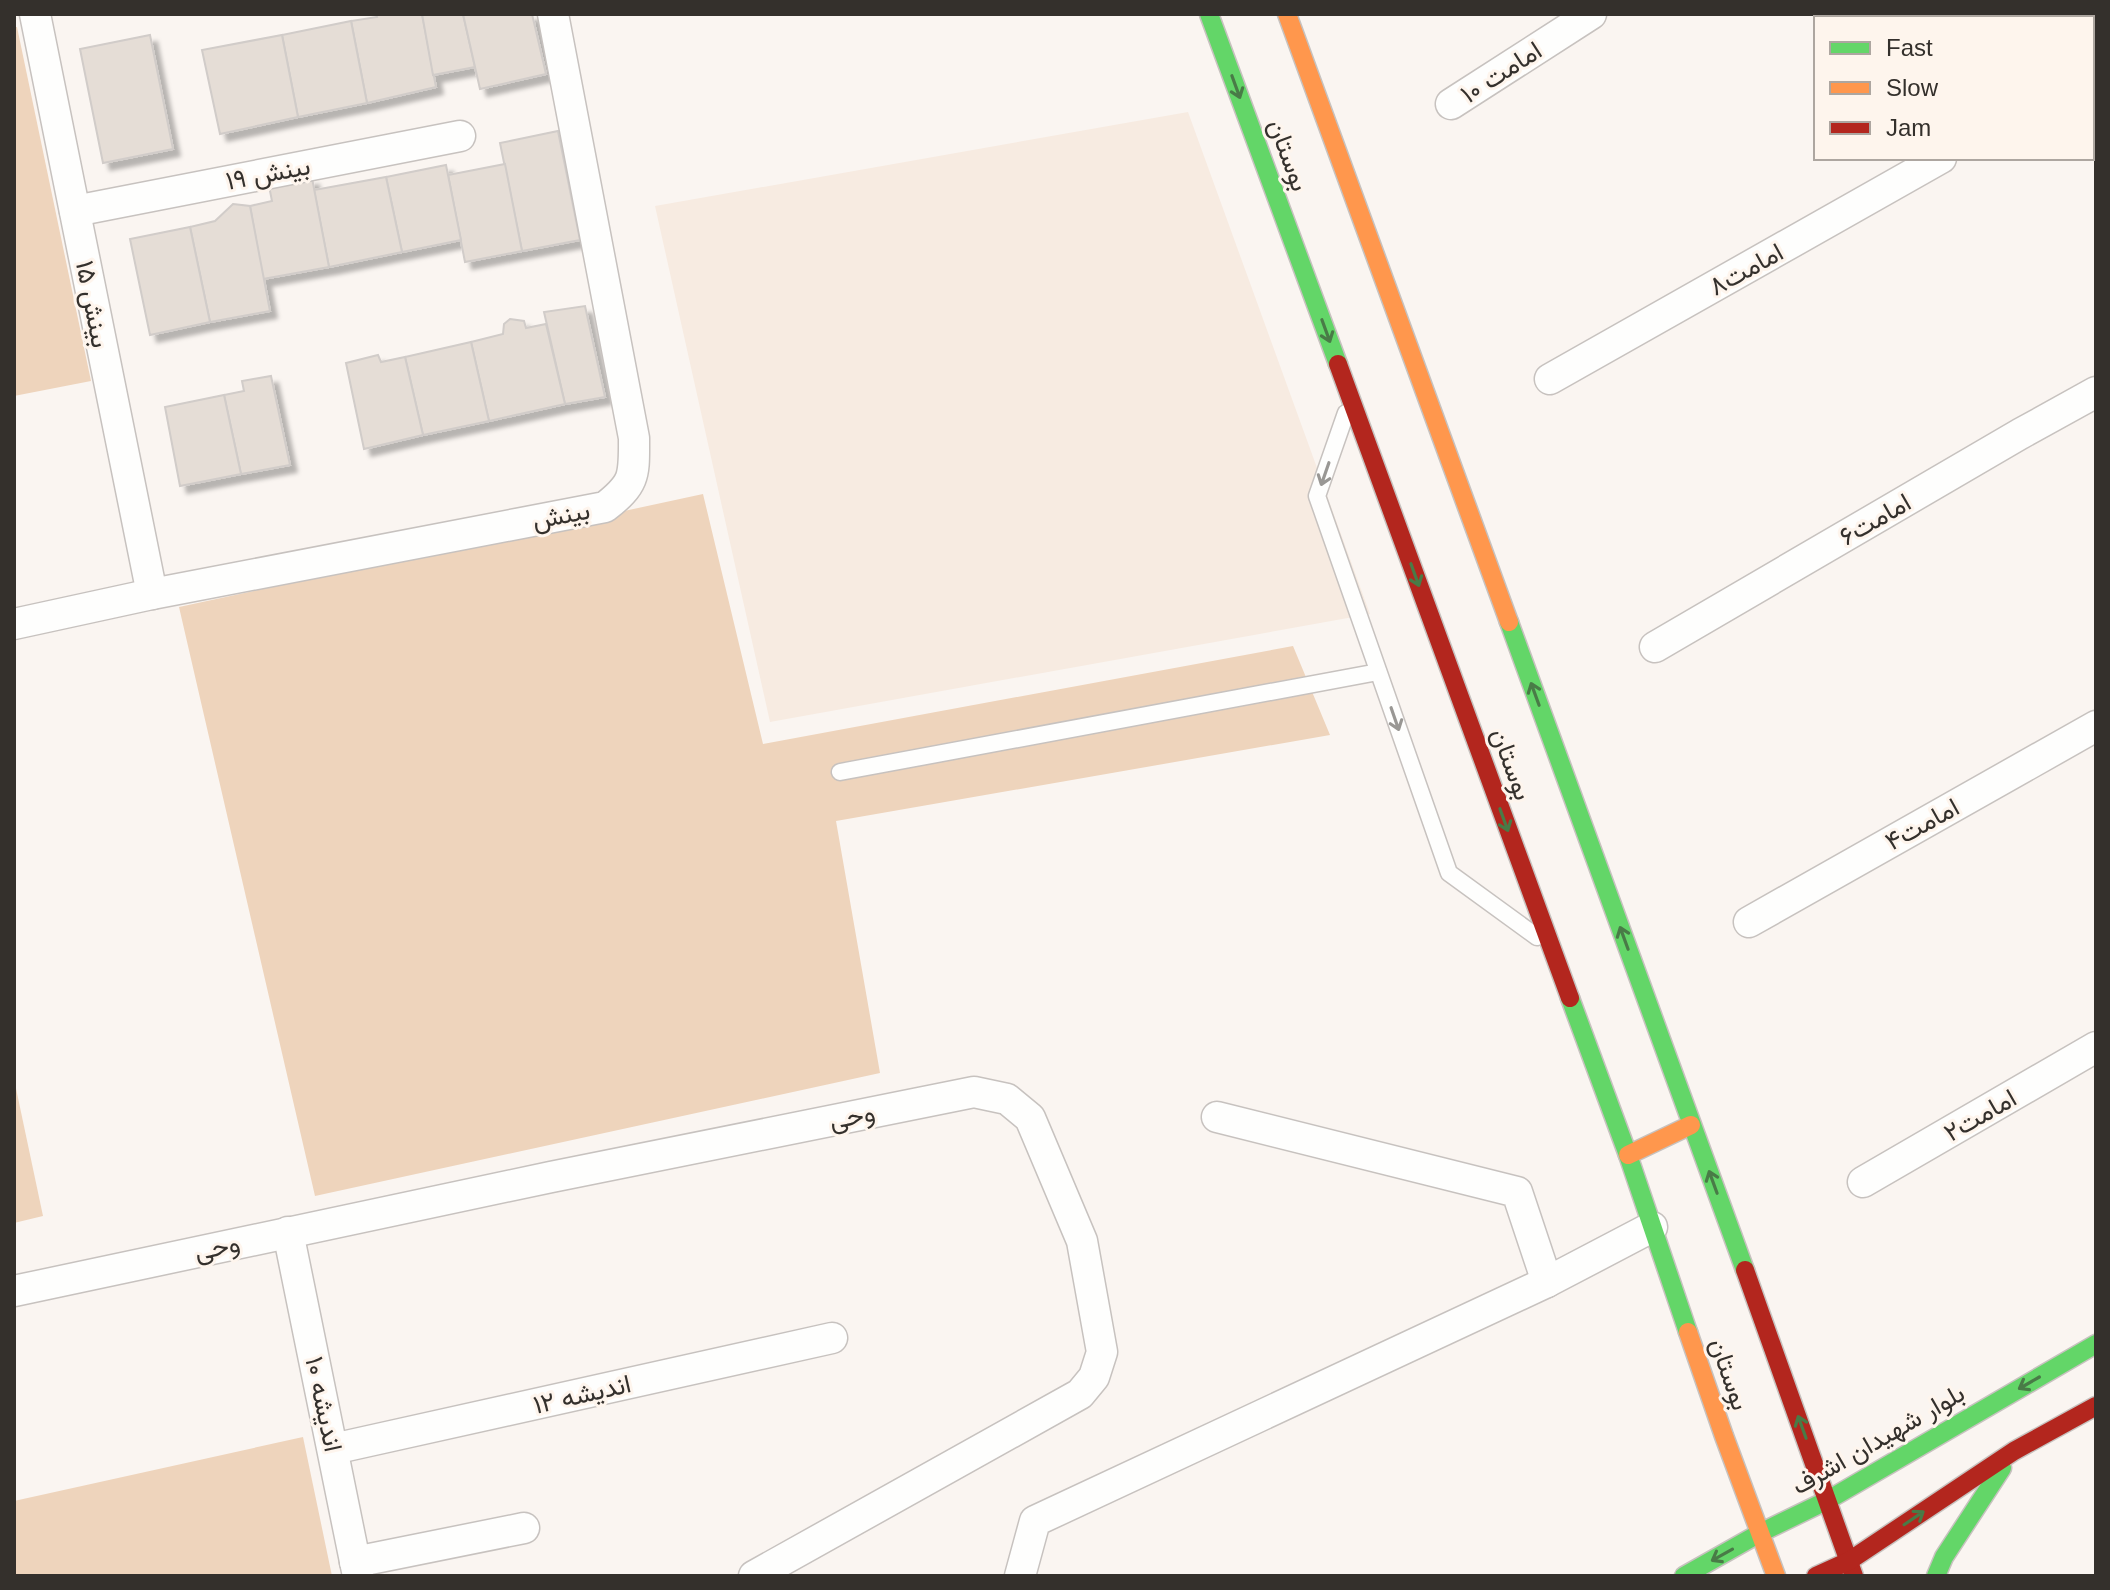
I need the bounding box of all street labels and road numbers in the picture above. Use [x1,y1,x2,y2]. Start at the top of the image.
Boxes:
street label: امامت ۱۰ [1455,35,1547,109]
street label: بوستان [1261,115,1316,195]
street label: بینش ۱۹ [223,150,313,197]
street label: امامت۸ [1704,236,1788,302]
street label: بینش ۱۵ [69,258,116,350]
street label: امامت۶ [1834,487,1916,551]
street label: بینش [530,495,593,536]
street label: بوستان [1484,724,1539,804]
street label: امامت۴ [1880,792,1964,856]
street label: امامت۲ [1939,1082,2021,1148]
street label: وحی [827,1097,878,1136]
street label: وحی [191,1228,243,1267]
street label: بوستان [1703,1334,1756,1414]
street label: اندیشه ۱۰ [299,1354,349,1454]
street label: اندیشه ۱۲ [530,1368,634,1420]
street label: بلوار شهیدان اشرف [1786,1377,1970,1501]

